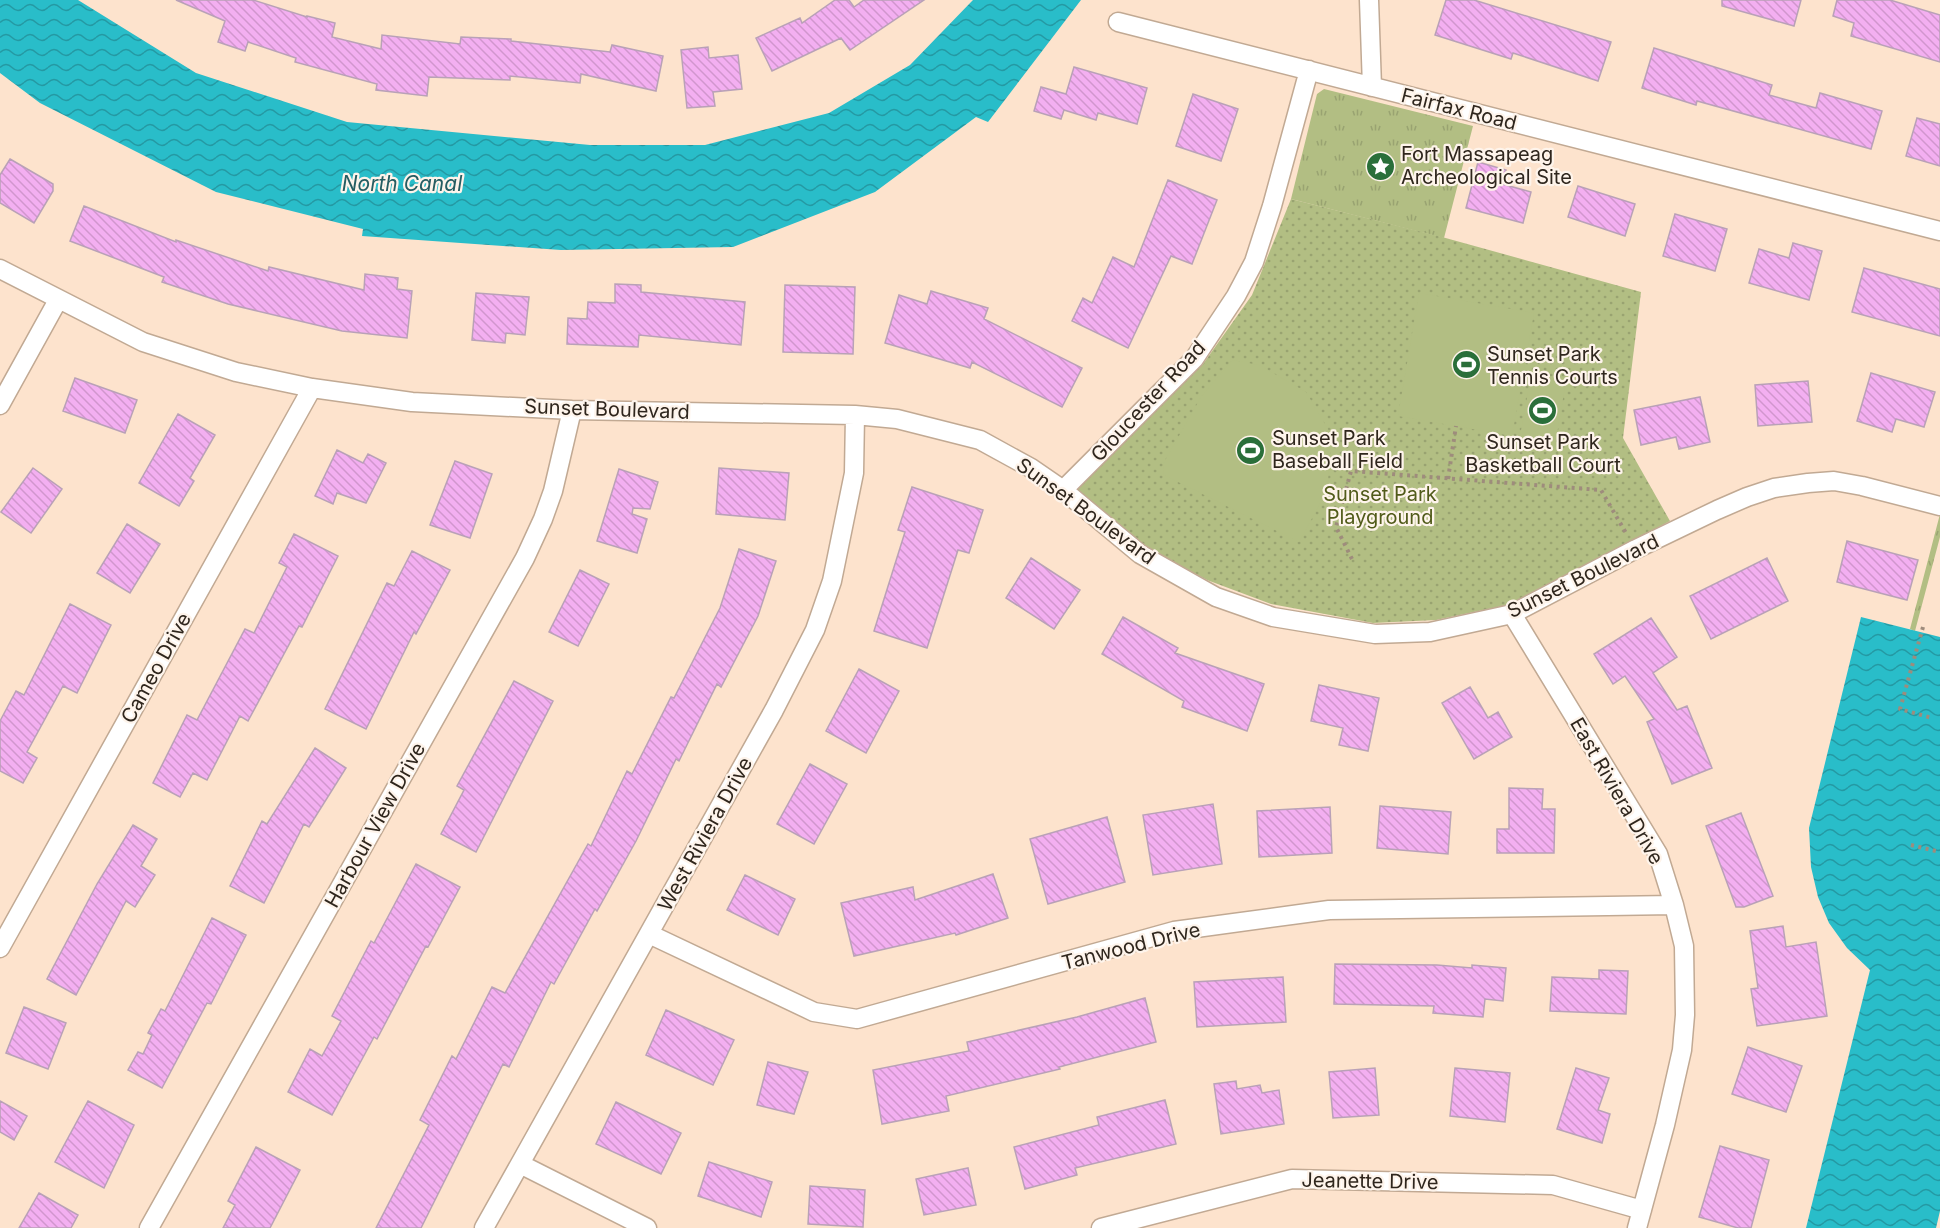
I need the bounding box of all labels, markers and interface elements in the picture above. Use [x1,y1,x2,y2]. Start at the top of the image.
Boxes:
street label: Fairfax Road [1399,83,1519,135]
place label: Fort Massapeag Archeological Site [1401,142,1572,189]
place icon: Fort Massapeag Archeological Site [1364,150,1396,182]
water label: North Canal [342,171,463,196]
street label: Gloucester Road [1086,336,1210,466]
place label: Sunset Park Tennis Courts [1487,342,1618,389]
sports icon: Sunset Park Tennis Courts [1450,349,1482,381]
street label: Sunset Boulevard [524,394,690,424]
sports icon: Sunset Park Basketball Court [1527,395,1559,427]
place label: Sunset Park Baseball Field [1272,426,1403,473]
place label: Sunset Park Basketball Court [1465,430,1621,477]
sports icon: Sunset Park Baseball Field [1235,434,1267,466]
street label: Sunset Boulevard [1012,453,1160,569]
park label: Sunset Park Playground [1323,482,1437,529]
street label: Sunset Boulevard [1503,529,1663,623]
street label: Cameo Drive [116,609,196,727]
street label: East Riviera Drive [1565,713,1669,869]
street label: Harbour View Drive [320,738,430,912]
street label: West Riviera Drive [653,753,757,915]
street label: Tanwood Drive [1059,917,1203,975]
street label: Jeanette Drive [1301,1168,1439,1194]

